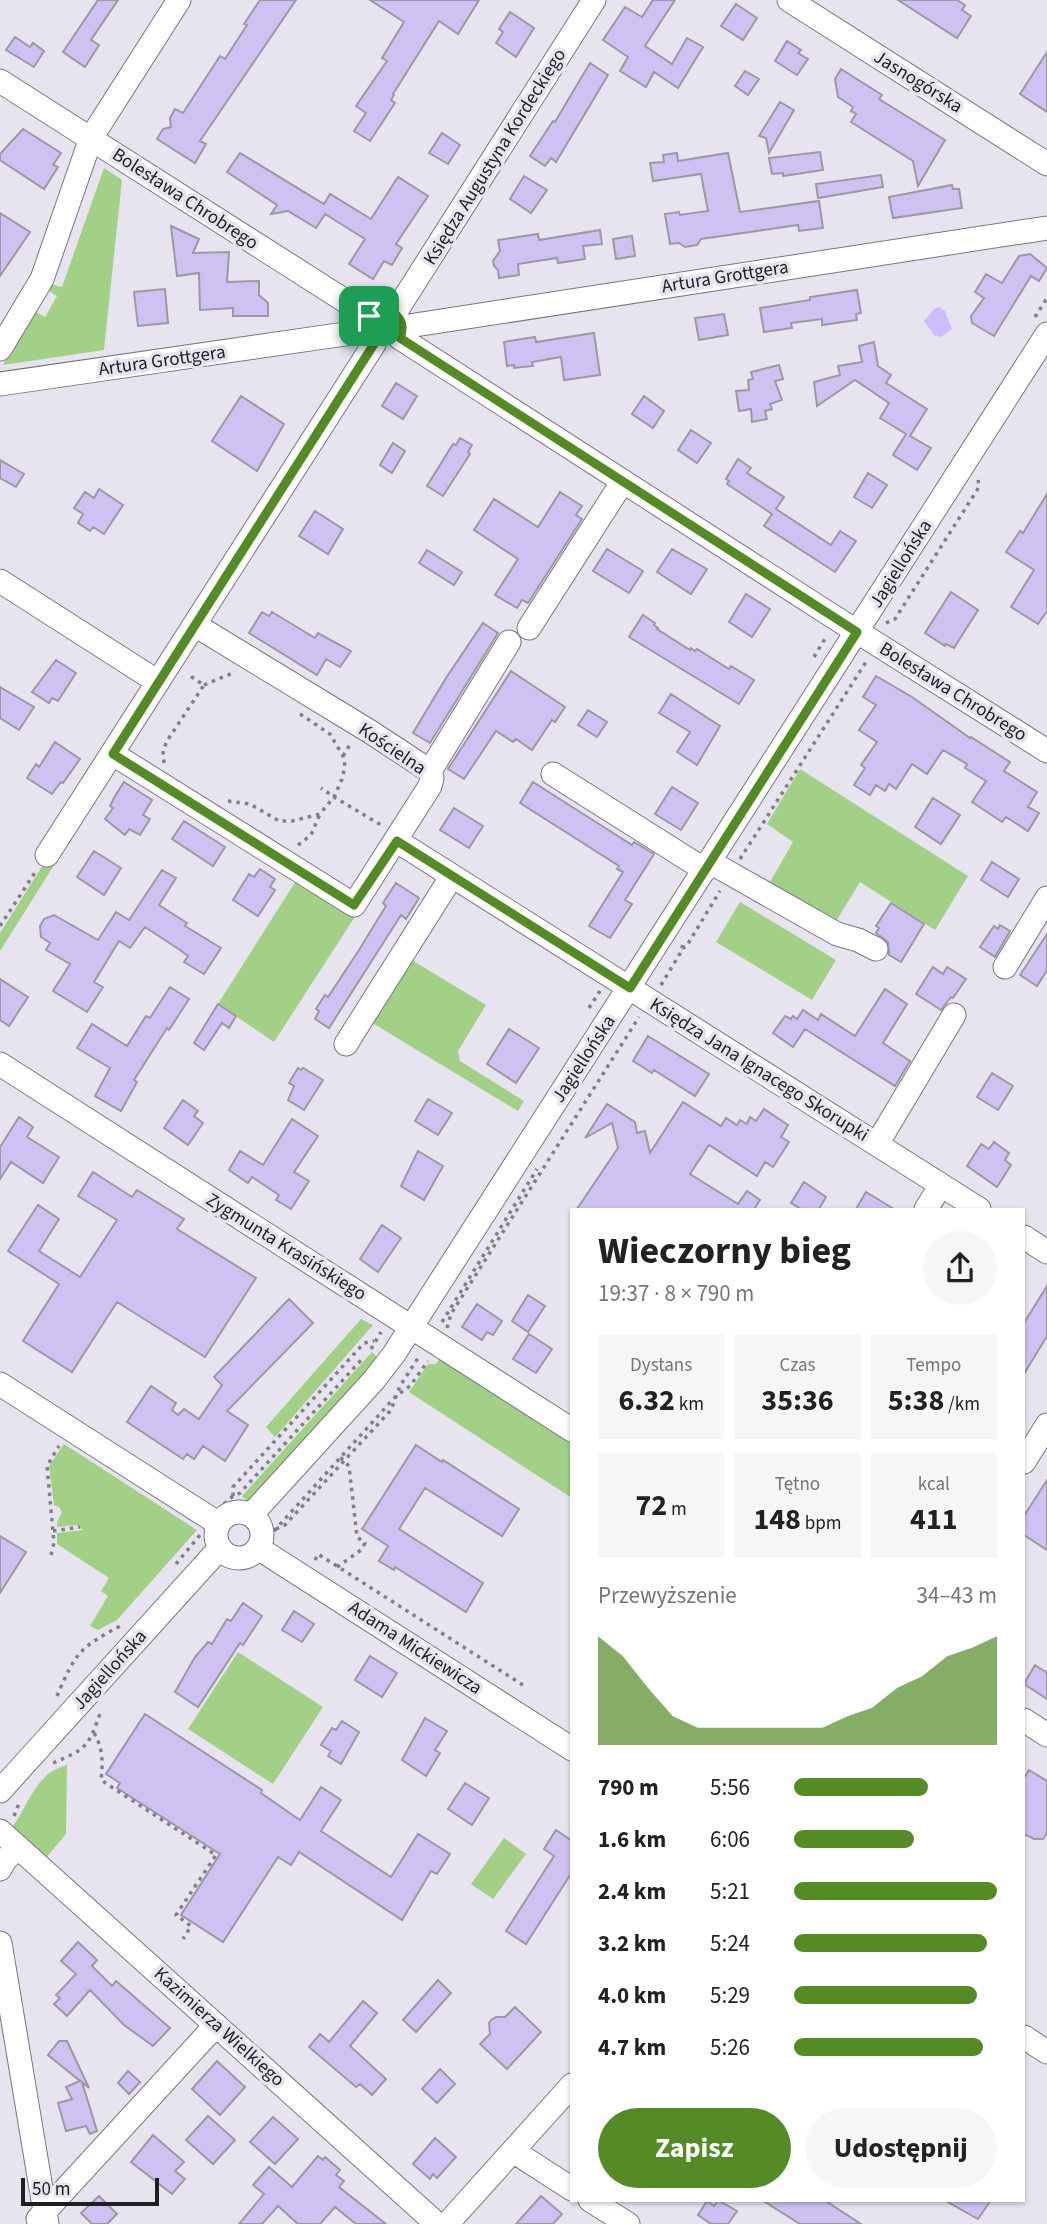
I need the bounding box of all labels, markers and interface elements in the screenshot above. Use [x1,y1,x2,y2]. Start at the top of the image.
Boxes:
street label: Księdza Augustyna Kordeckiego [417,43,573,271]
street label: Jasnogórska [868,44,968,120]
street label: Bolesława Chrobrego [107,142,263,256]
street label: Artura Grottgera [660,254,790,300]
pin [339,286,399,346]
icon: arrive [350,297,388,335]
street label: Artura Grottgera [97,339,227,383]
street label: Jagiellońska [863,515,939,613]
street label: Bolesława Chrobrego [874,636,1032,748]
street label: Kościelna [353,716,431,782]
street label: Księdza Jana Ignacego Skorupki [644,991,874,1149]
street label: Jagiellońska [546,1010,622,1108]
street label: Zygmunta Krasińskiego [200,1187,372,1307]
text: Wieczorny bieg [598,1224,851,1278]
button: share [923,1231,997,1305]
text: 19:37 · 8 × 790 m [598,1277,754,1310]
text: Dystans [630,1352,692,1379]
text: Czas [779,1352,816,1379]
text: Tempo [906,1352,961,1379]
text: 6.32 [618,1379,675,1422]
text: 35:36 [761,1379,834,1422]
text: 5:38 [888,1379,944,1422]
text: km [675,1391,704,1418]
text: /km [944,1391,980,1418]
text: Tętno [775,1471,820,1498]
text: kcal [918,1471,950,1498]
text: 72 [636,1484,667,1527]
text: m [667,1496,687,1523]
text: 148 [753,1498,801,1541]
text: 411 [910,1498,958,1541]
text: bpm [801,1510,842,1537]
text: Przewyższenie [598,1579,737,1612]
text: 34–43 m [917,1579,997,1612]
street label: Adama Mickiewicza [343,1595,487,1701]
street label: Jagiellońska [67,1624,153,1716]
text: 790 m [598,1771,659,1804]
text: 5:56 [710,1771,750,1804]
text: 1.6 km [598,1823,666,1856]
text: 6:06 [710,1823,750,1856]
text: 2.4 km [598,1875,666,1908]
text: 5:21 [710,1875,750,1908]
text: 3.2 km [598,1927,666,1960]
text: 5:24 [710,1927,750,1960]
street label: Kazimierza Wielkiego [148,1961,290,2093]
text: 4.0 km [598,1979,666,2012]
text: 5:29 [710,1979,750,2012]
text: 4.7 km [598,2031,666,2064]
text: 5:26 [710,2031,750,2064]
button: Zapisz [598,2108,791,2188]
button: Udostępnij [805,2108,997,2188]
scale bar [21,2175,159,2207]
text: 50 m [32,2176,70,2203]

